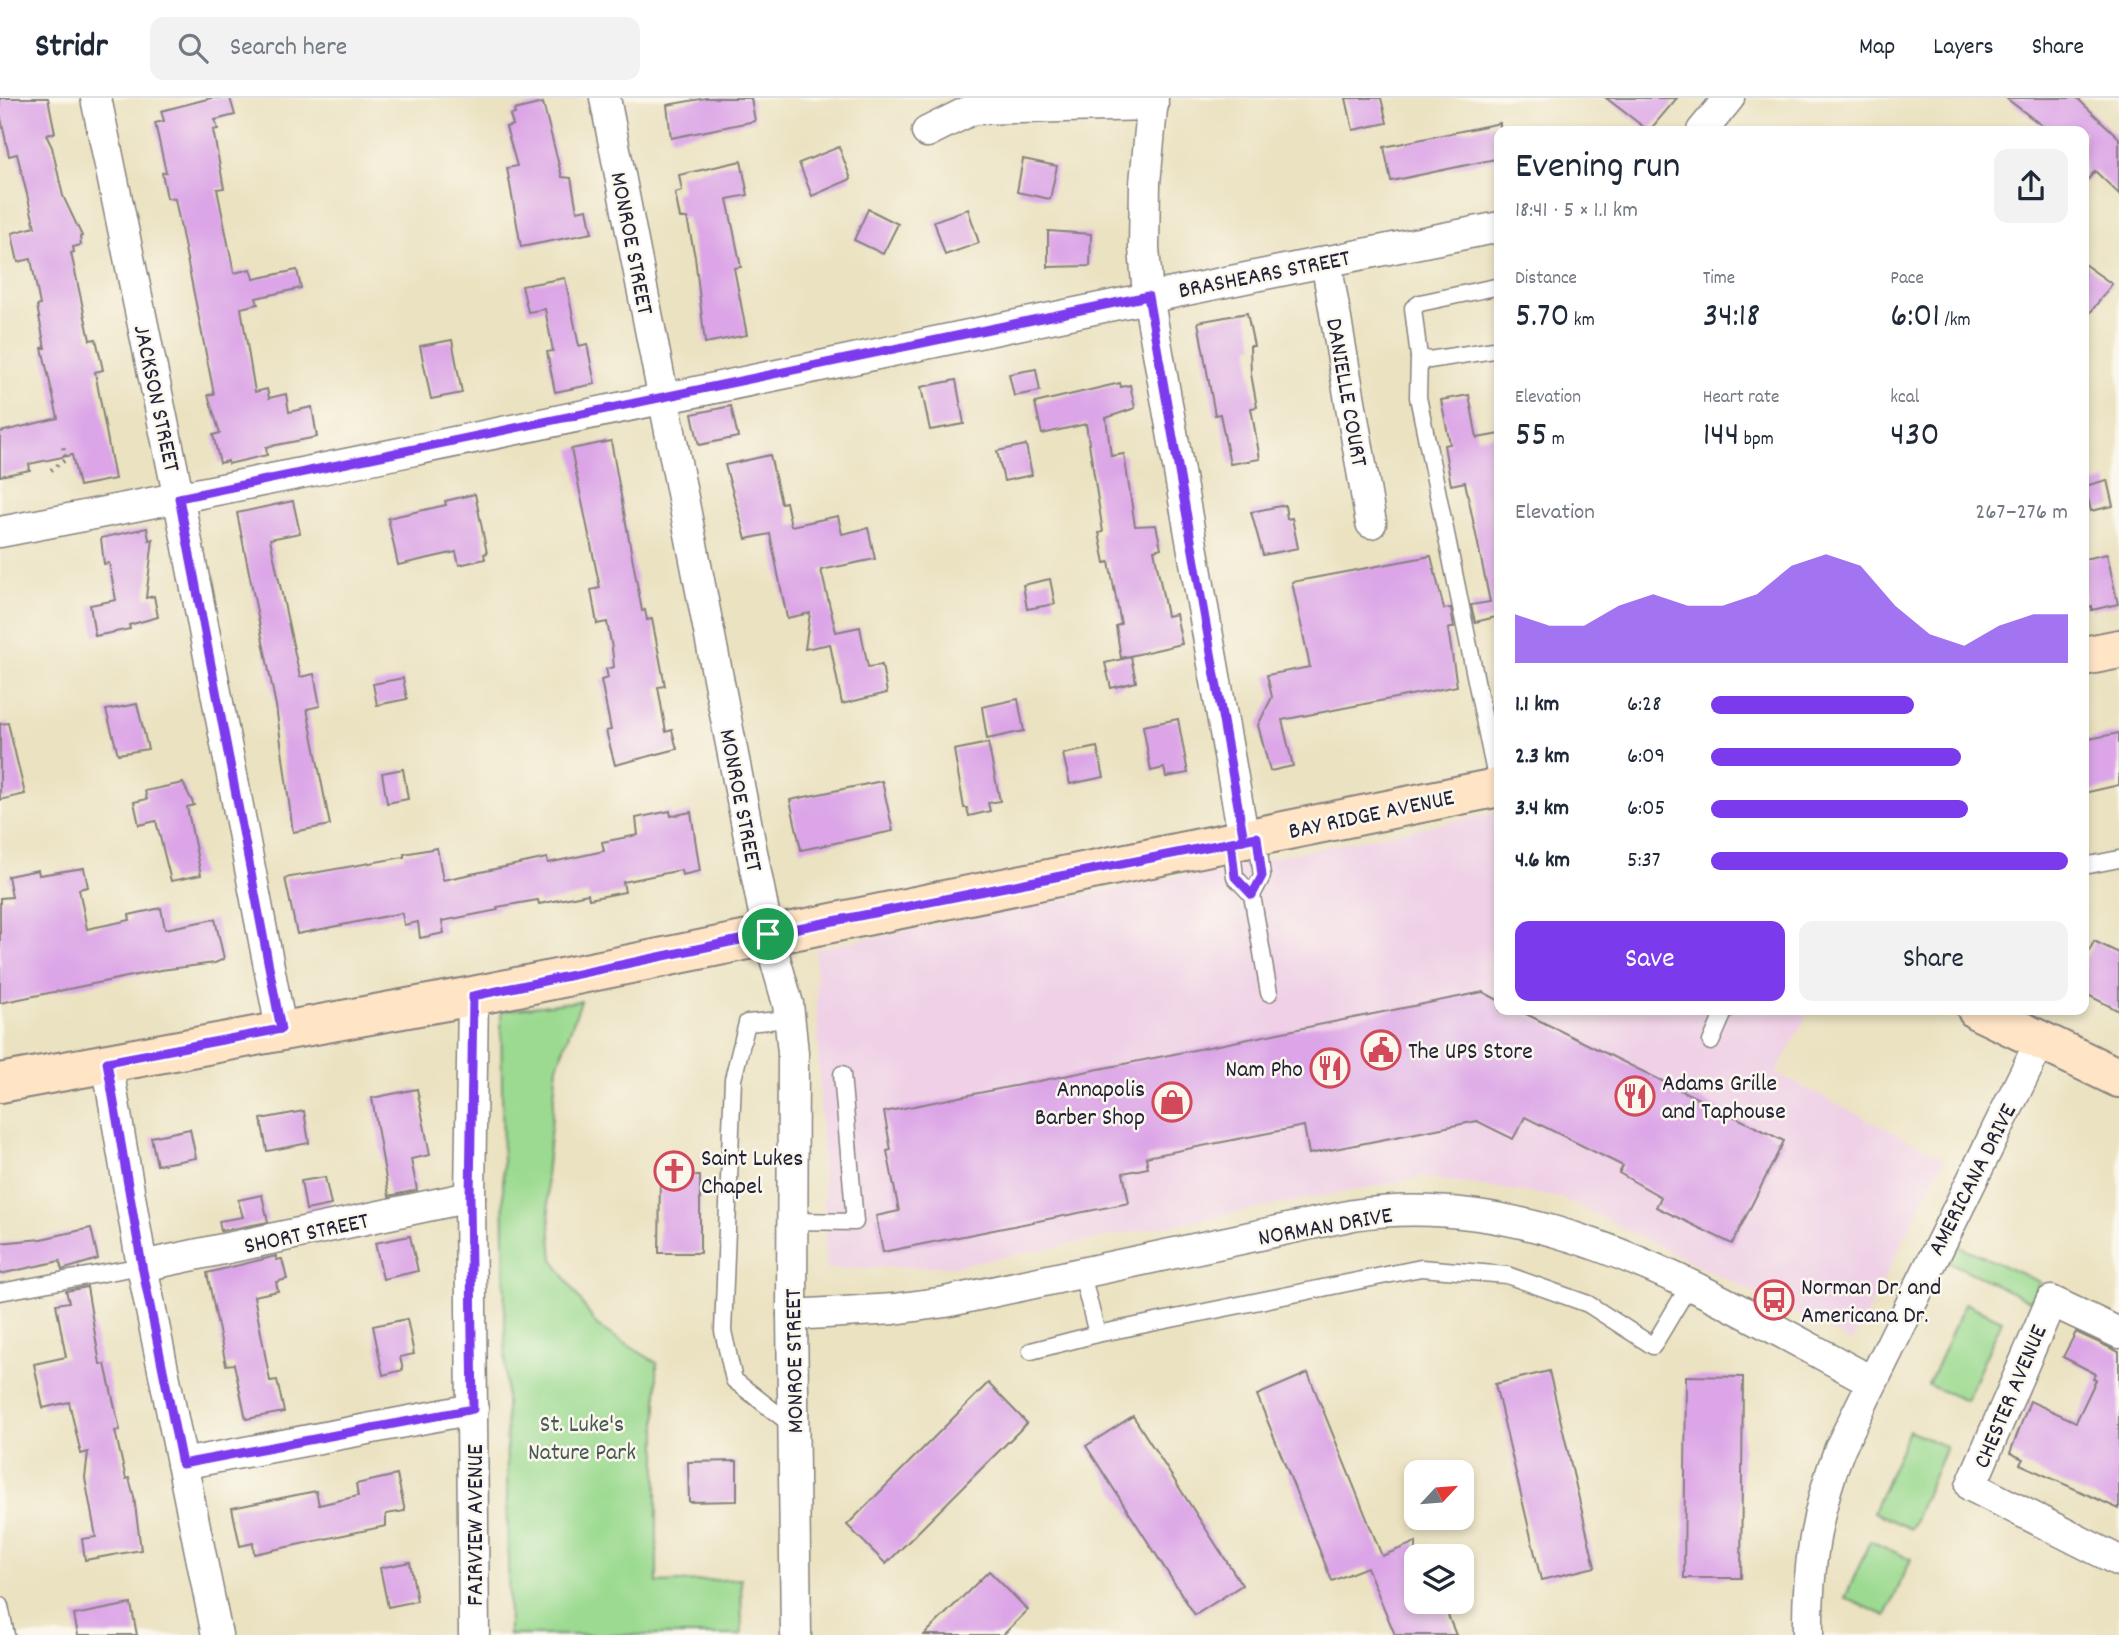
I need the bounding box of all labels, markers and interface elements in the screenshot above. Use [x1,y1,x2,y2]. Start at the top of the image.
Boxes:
search box [150,17,640,80]
text: Stridr [35,25,108,72]
icon: search [174,29,212,67]
text: Search here [230,30,347,67]
text: Map [1859,31,1895,65]
text: Layers [1933,31,1994,65]
text: Share [2032,31,2084,65]
text: Evening run [1515,141,1680,196]
button: share [1994,149,2068,223]
street label: MONROE STREET [600,169,661,318]
text: 18:41 · 5 × 1.1 km [1515,195,1638,228]
street label: BRASHEARS STREET [1176,243,1354,309]
text: Distance [1515,266,1577,293]
text: Time [1703,266,1735,293]
text: Pace [1890,266,1924,293]
text: 5.70 [1515,293,1570,343]
text: 34:18 [1703,293,1760,343]
text: 6:01 [1890,293,1940,343]
text: km [1570,308,1595,335]
text: /km [1940,308,1971,335]
street label: DANIELLE COURT [1315,316,1375,470]
street label: JACKSON STREET [123,322,187,476]
text: Elevation [1515,385,1581,412]
text: Heart rate [1703,385,1779,412]
text: kcal [1890,385,1919,412]
text: 55 [1515,412,1547,462]
text: 144 [1703,412,1739,462]
text: 430 [1890,412,1939,462]
text: m [1547,427,1565,454]
text: bpm [1739,427,1774,454]
text: Elevation [1515,497,1595,530]
text: 267–276 m [1975,497,2068,530]
text: 1.1 km [1515,689,1559,722]
text: 6:28 [1627,689,1661,722]
street label: MONROE STREET [709,726,770,875]
text: 2.3 km [1515,741,1570,774]
text: 6:09 [1627,741,1665,774]
street label: BAY RIDGE AVENUE [1286,782,1458,850]
text: 3.4 km [1515,793,1569,826]
text: 6:05 [1627,793,1665,826]
text: 4.6 km [1515,845,1570,878]
text: 5:37 [1627,845,1661,878]
pin [738,904,798,964]
icon: arrive [749,915,787,953]
button: Save [1515,921,1785,1001]
button: Share [1799,921,2068,1001]
public building icon: The UPS Store [1360,1029,1402,1071]
place label: The UPS Store [1408,1036,1533,1070]
restaurant icon: Nam Pho [1309,1047,1351,1089]
place label: Nam Pho [1225,1054,1303,1088]
place label: Adams Grille and Taphouse [1662,1068,1786,1130]
place label: Annapolis Barber Shop [1035,1074,1145,1136]
restaurant icon: Adams Grille and Taphouse [1614,1075,1656,1117]
shop icon: Annapolis Barber Shop [1151,1081,1193,1123]
street label: AMERICANA DRIVE [1921,1098,2027,1262]
place label: Saint Lukes Chapel [701,1143,803,1205]
church icon: Saint Lukes Chapel [653,1150,695,1192]
street label: NORMAN DRIVE [1256,1199,1395,1256]
street label: SHORT STREET [241,1205,373,1265]
place label: Norman Dr. and Americana Dr. [1801,1272,1941,1334]
bus stop icon: Norman Dr. and Americana Dr. [1753,1279,1795,1321]
street label: MONROE STREET [778,1288,814,1434]
street label: CHESTER AVENUE [1966,1320,2057,1474]
park label: St. Luke's Nature Park [528,1409,636,1471]
street label: FAIRVIEW AVENUE [460,1444,494,1606]
north arrow [1404,1460,1474,1530]
map controls [1404,1460,1474,1614]
button: layers [1404,1544,1474,1614]

